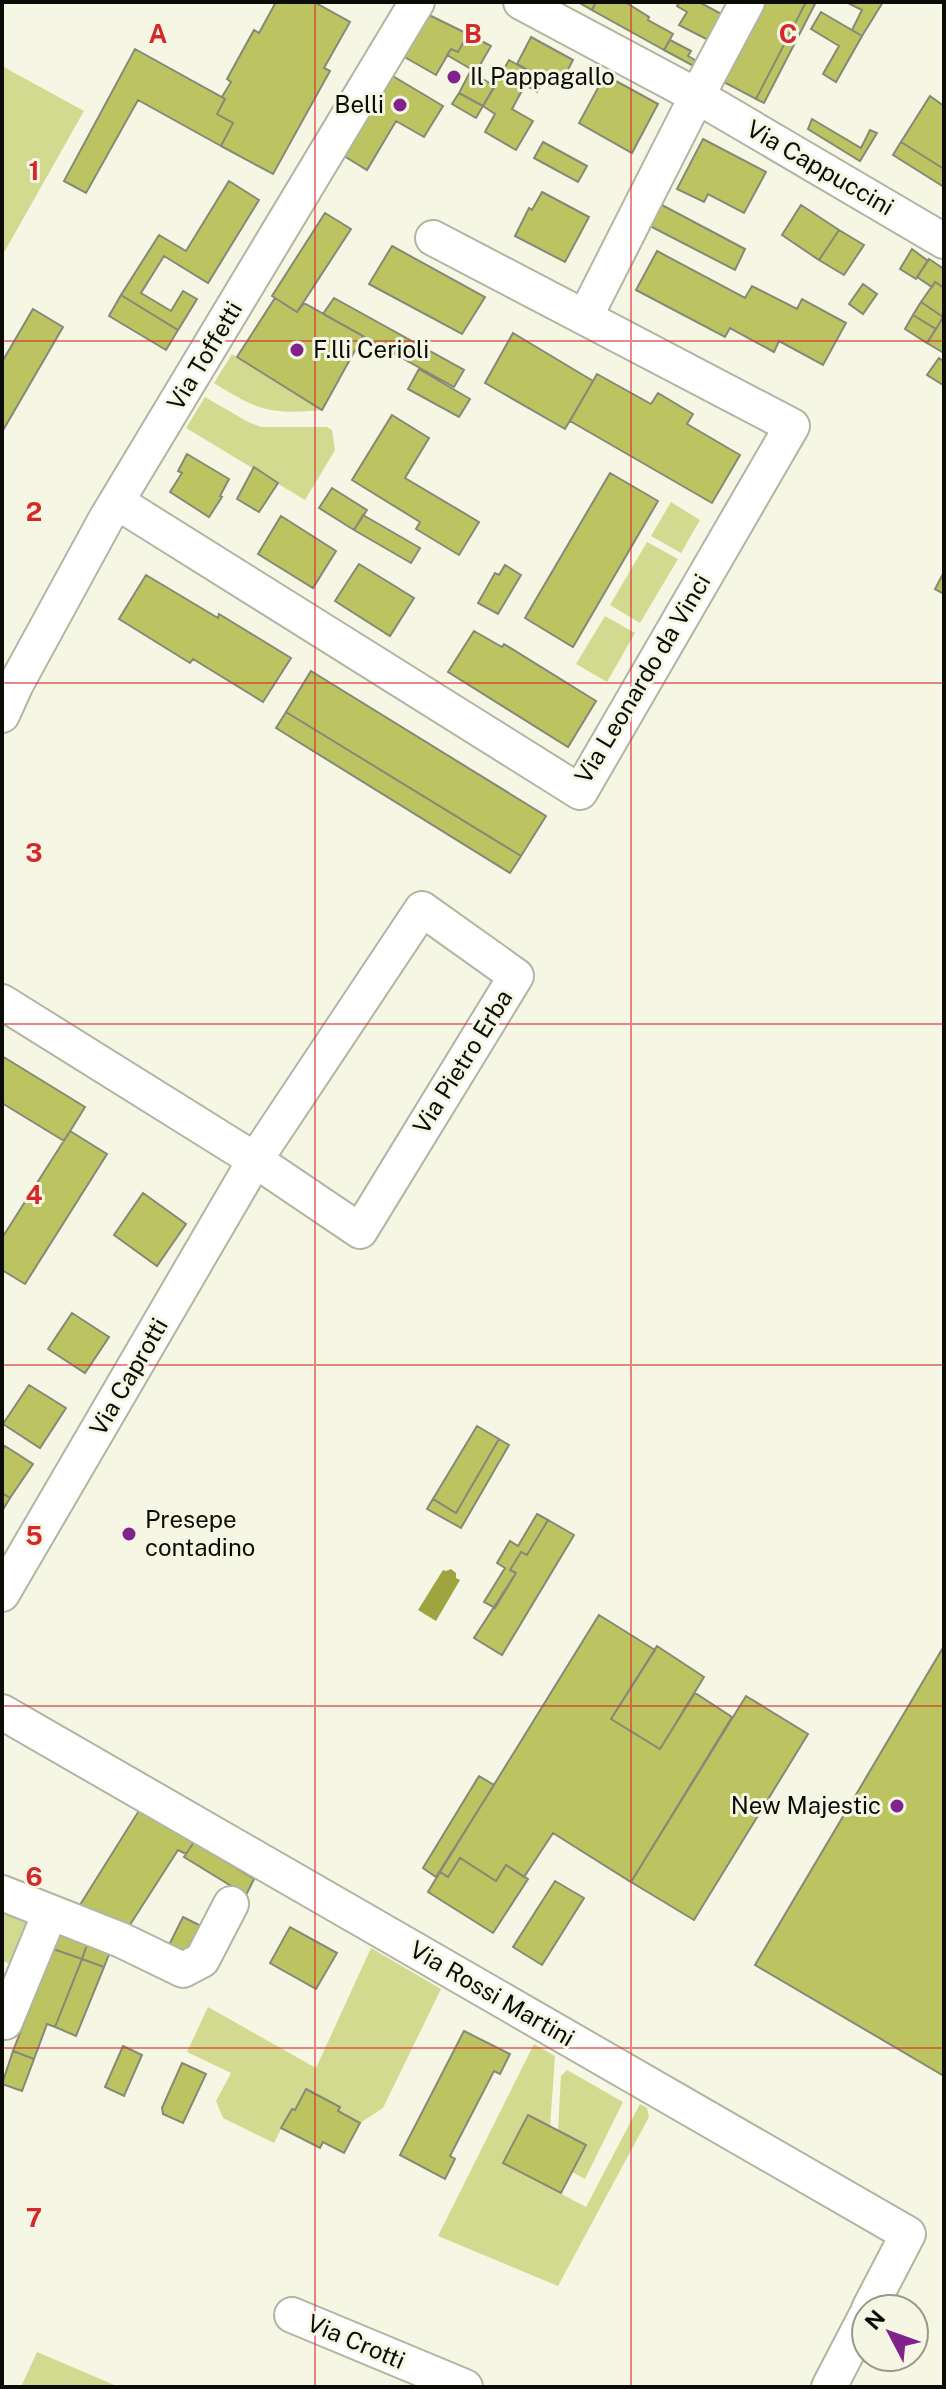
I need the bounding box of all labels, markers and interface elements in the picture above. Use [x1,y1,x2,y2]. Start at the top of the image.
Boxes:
text: A [149,18,168,49]
text: B [464,18,482,49]
text: C [779,18,797,49]
place label: Il Pappagallo [470,62,615,90]
marker: Il Pappagallo [445,68,463,86]
place label: Belli [334,90,384,118]
marker: Belli [391,96,409,114]
street label: Via Cappuccini [742,114,899,221]
text: 1 [28,155,40,186]
street label: Via Toffetti [161,296,247,415]
place label: F.lli Cerioli [313,335,429,363]
marker: F.lli Cerioli [288,341,306,359]
text: 2 [26,496,42,527]
street label: Via Leonardo da Vinci [569,569,716,788]
text: 3 [25,837,43,868]
street label: Via Pietro Erba [407,984,518,1139]
text: 4 [25,1179,43,1210]
street label: Via Caprotti [83,1313,173,1440]
place label: Presepe contadino [145,1505,255,1561]
text: 5 [25,1520,43,1551]
marker: Presepe contadino [120,1525,138,1543]
place label: New Majestic [731,1791,881,1819]
marker: New Majestic [888,1797,906,1815]
text: 6 [25,1861,43,1892]
street label: Via Rossi Martini [405,1935,580,2052]
text: 7 [26,2202,42,2233]
north arrow [850,2293,930,2373]
text: N [859,2305,890,2335]
street label: Via Crotti [303,2308,409,2374]

